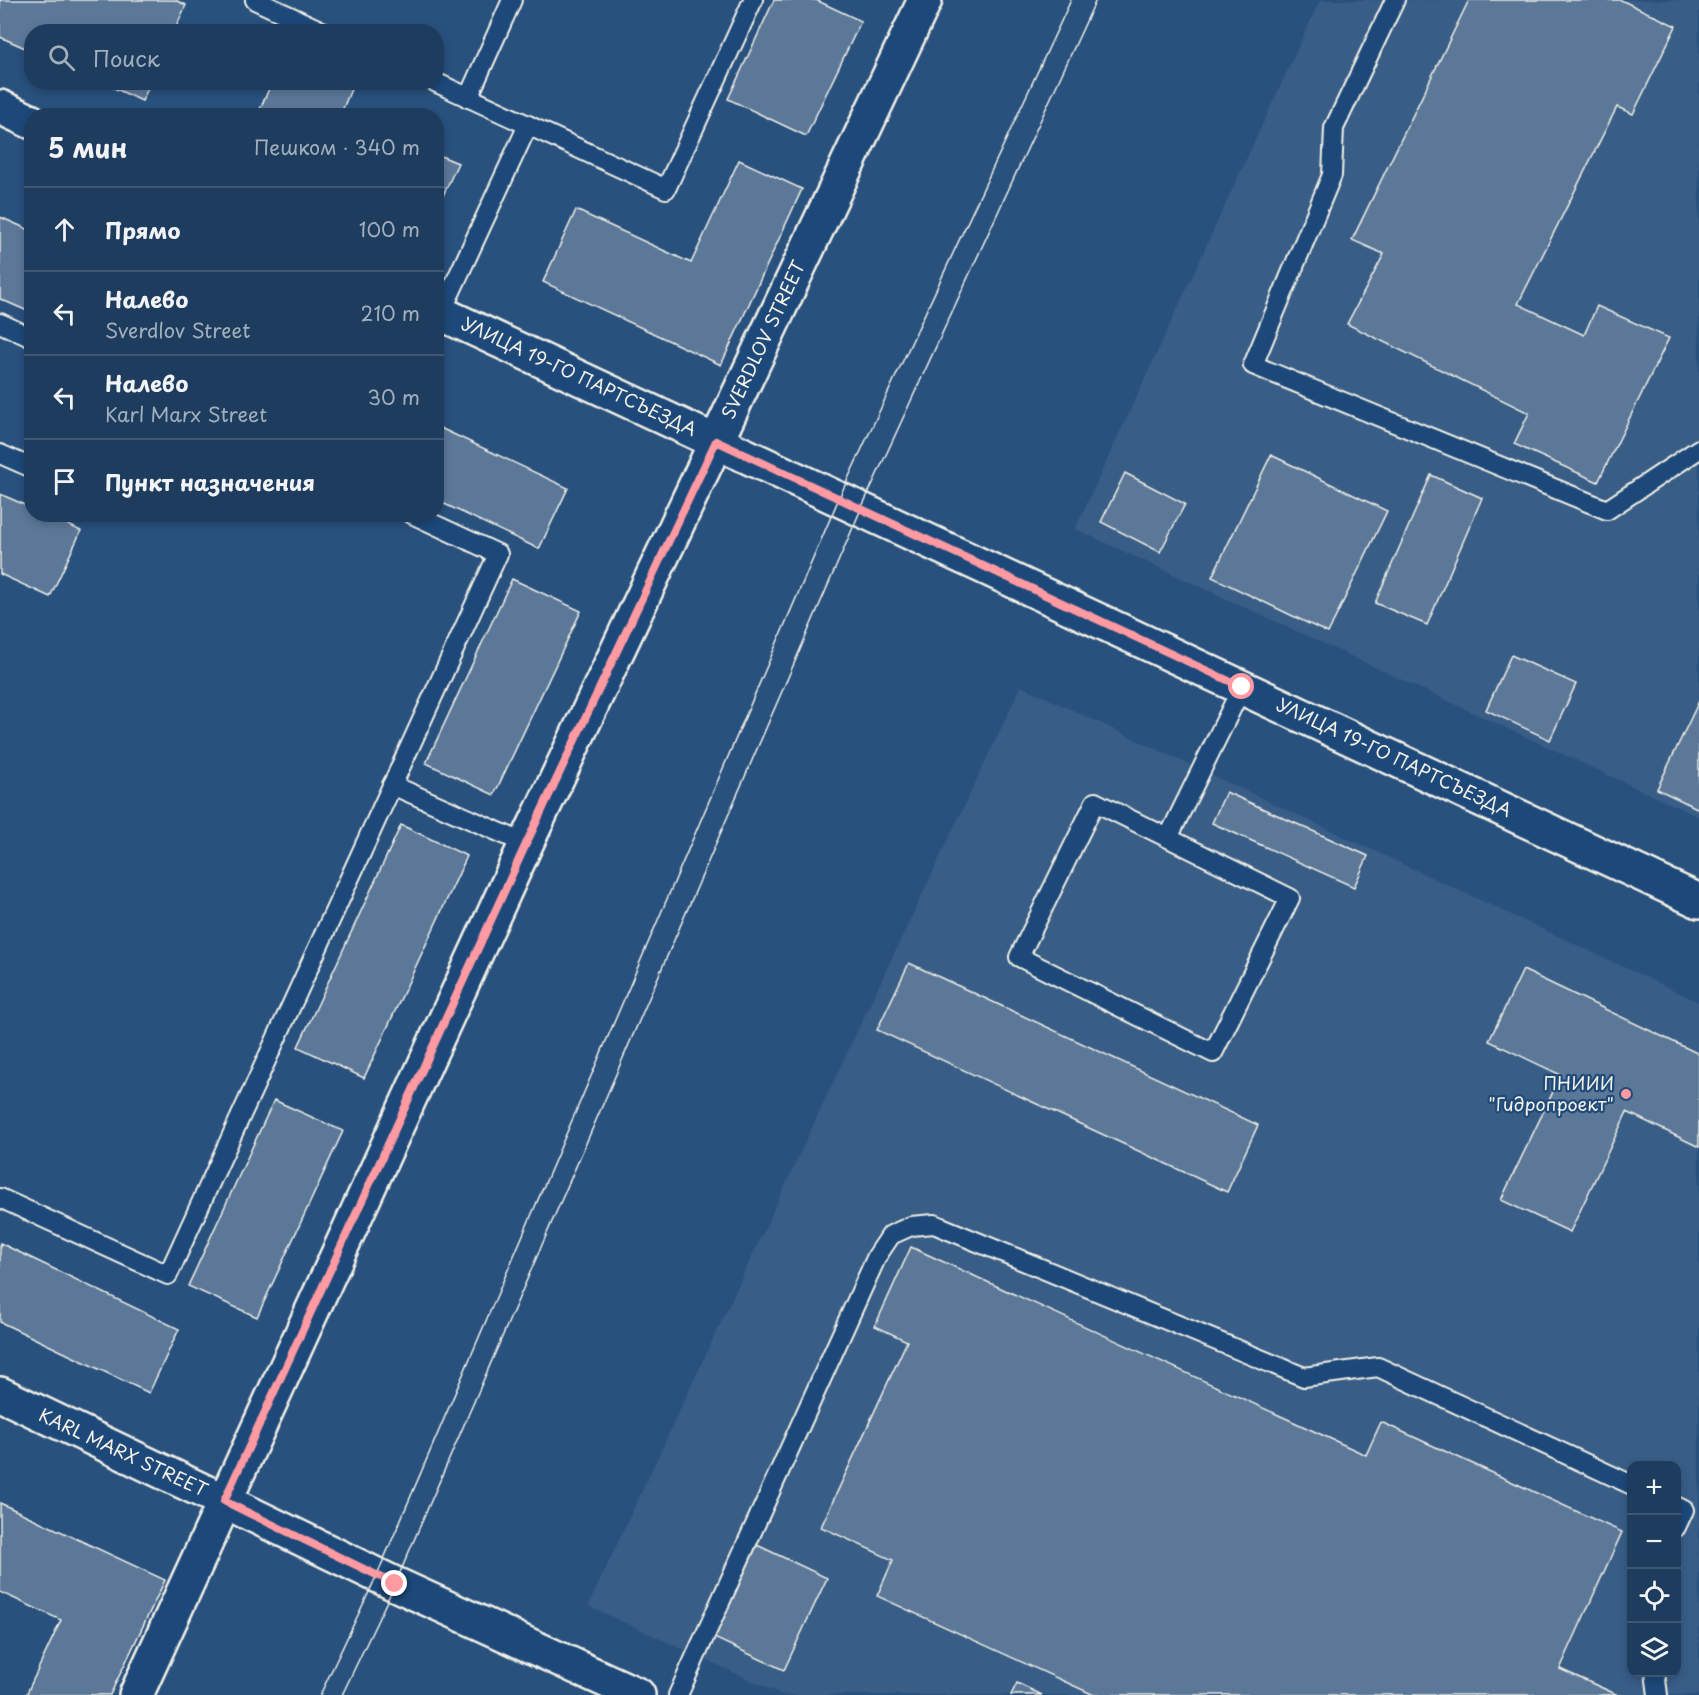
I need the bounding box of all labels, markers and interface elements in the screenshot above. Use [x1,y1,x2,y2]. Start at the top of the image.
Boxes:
search box [24,24,444,90]
icon: search [45,41,78,74]
text: Поиск [93,41,160,74]
text: 5 мин [48,128,127,167]
text: Пешком · 340 m [254,132,420,162]
icon: ahead [48,213,81,246]
text: Прямо [105,213,180,246]
text: 100 m [359,214,420,244]
street label: SVERDLOV STREET [714,255,812,423]
text: Налево [105,282,188,315]
icon: left [48,297,81,330]
text: 210 m [361,298,420,328]
street label: УЛИЦА 19-ГО ПАРТСЪЕЗДА [458,309,702,442]
text: Sverdlov Street [105,315,250,345]
text: Налево [105,366,188,399]
icon: left [48,381,81,414]
text: 30 m [367,382,420,412]
text: Karl Marx Street [105,399,267,429]
icon: arrive [48,465,81,498]
text: Пункт назначения [105,465,315,498]
route start [1228,673,1254,699]
street label: УЛИЦА 19-ГО ПАРТСЪЕЗДА [1273,690,1517,823]
place label: ПНИИИ "Гидропроект" [1488,1069,1614,1117]
marker: ПНИИИ "Гидропроект" [1619,1087,1633,1101]
street label: KARL MARX STREET [35,1401,213,1503]
map controls [1627,1461,1681,1677]
button: + [1627,1461,1681,1515]
button: − [1627,1515,1681,1569]
button: locate [1627,1569,1681,1623]
route end [381,1570,407,1596]
button: layers [1627,1623,1681,1677]

